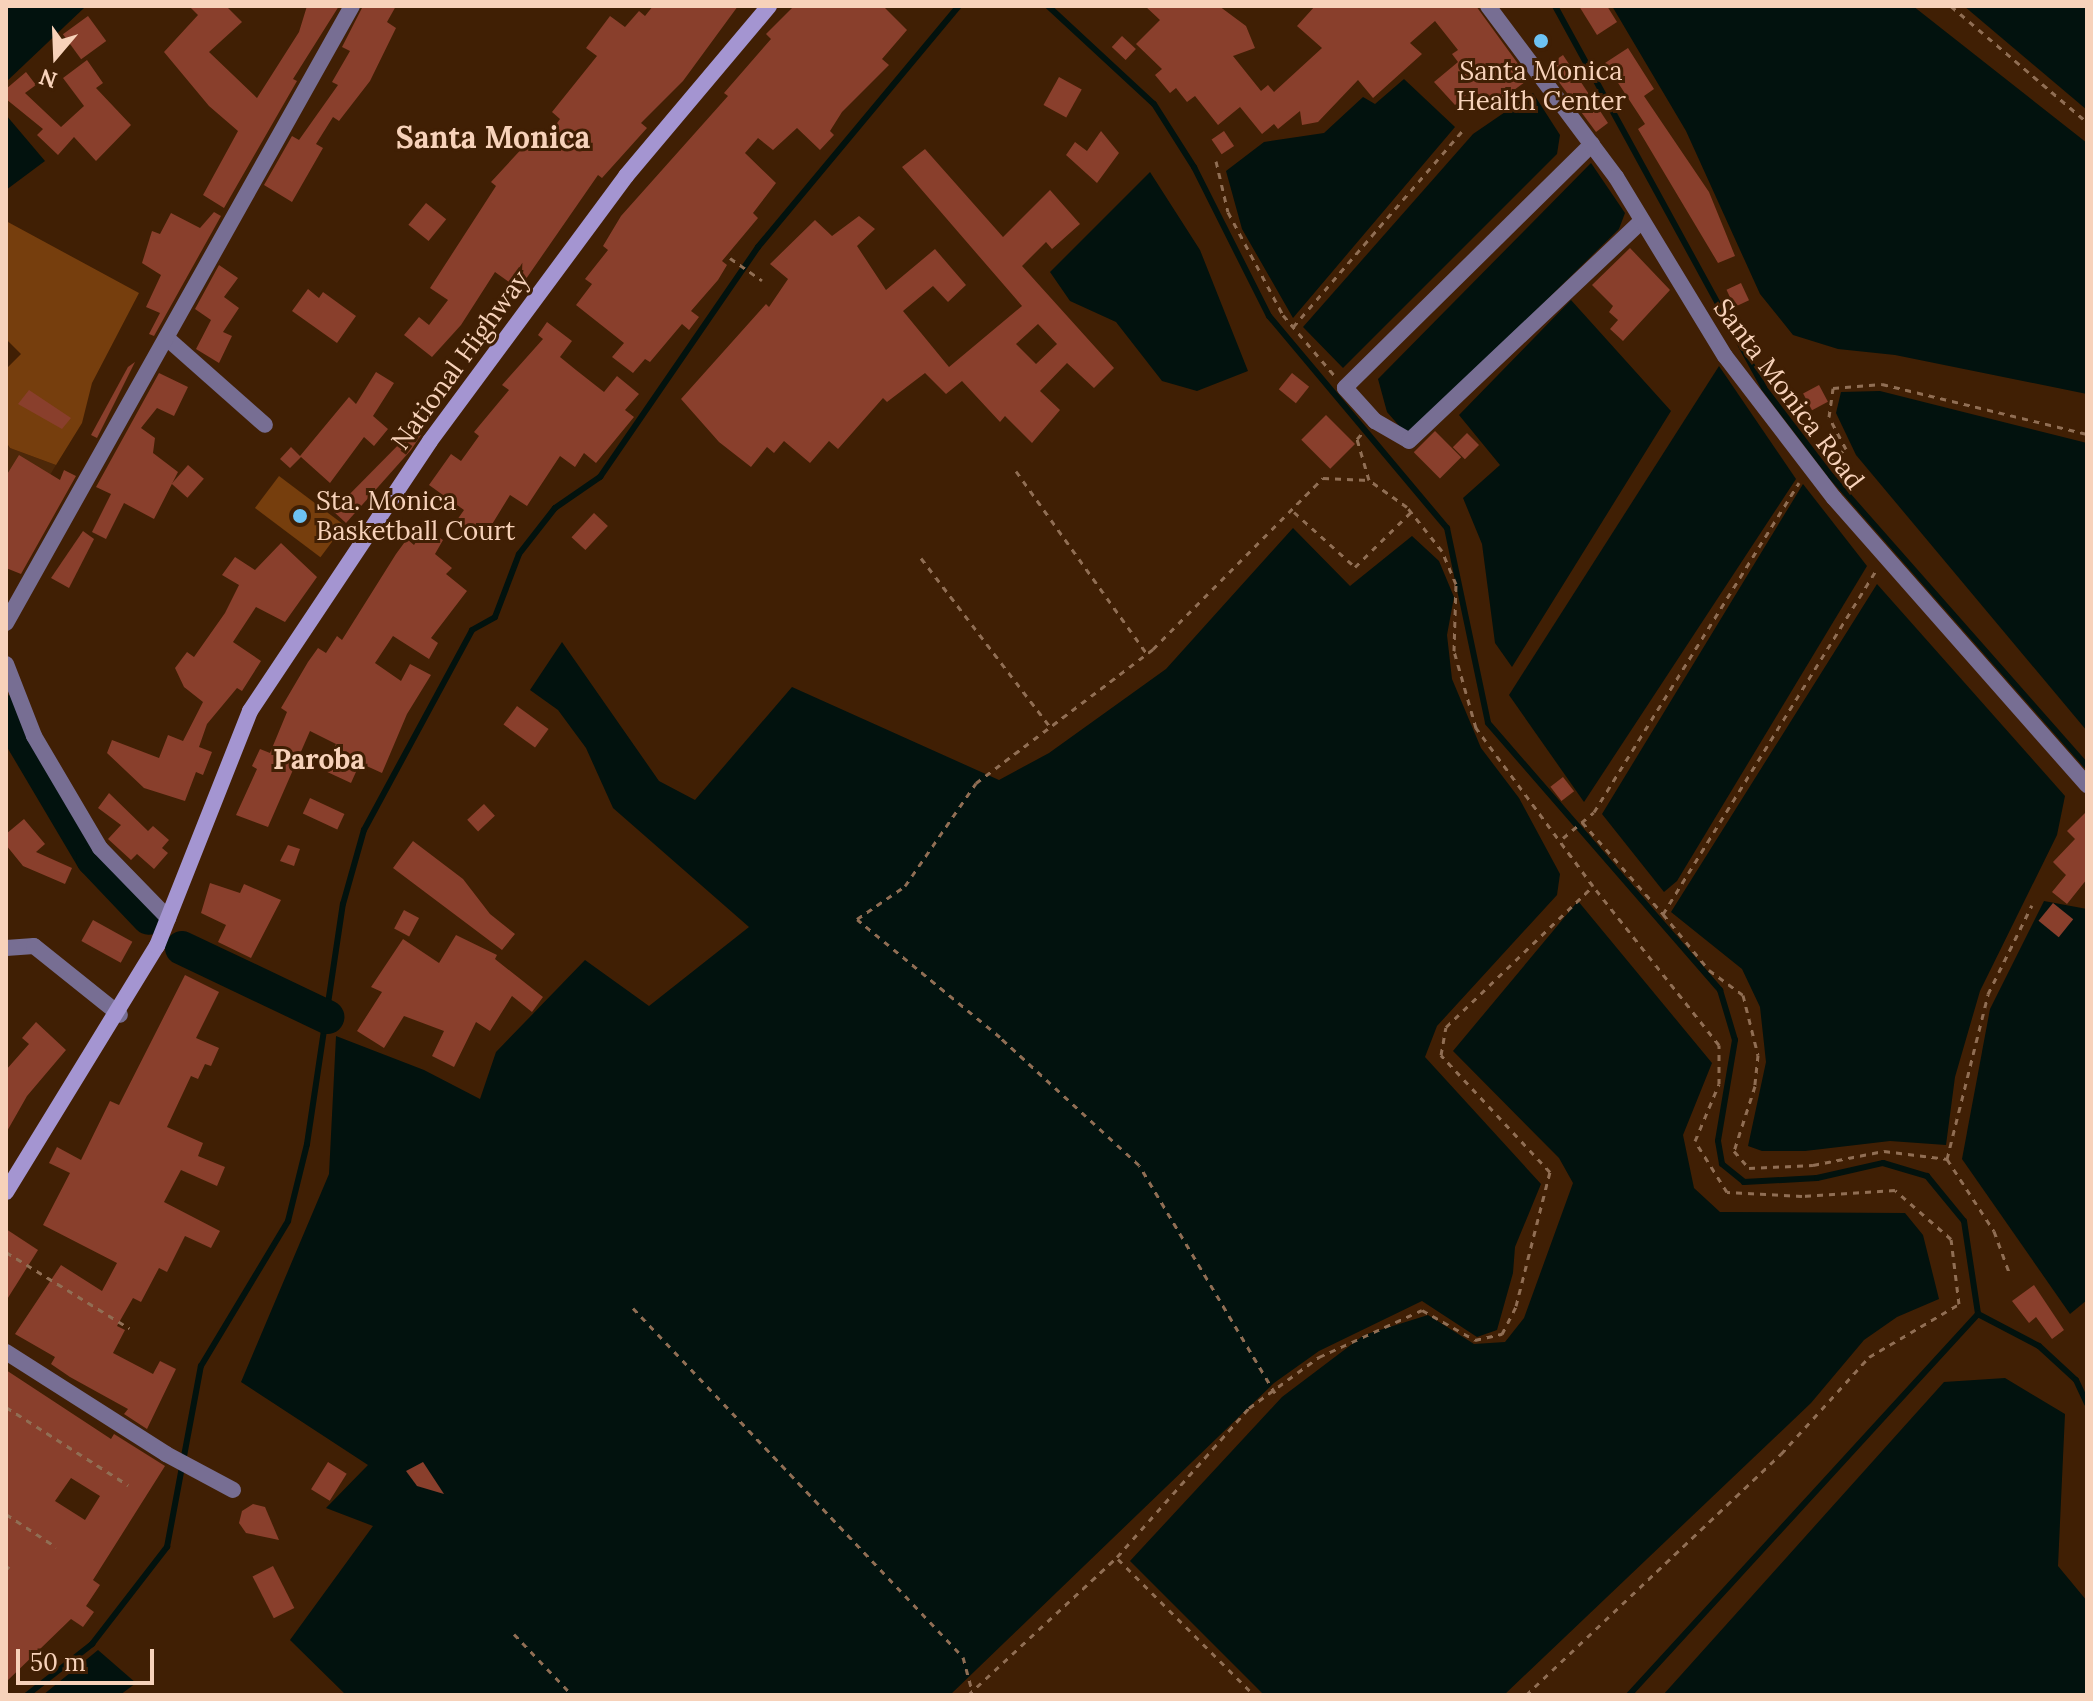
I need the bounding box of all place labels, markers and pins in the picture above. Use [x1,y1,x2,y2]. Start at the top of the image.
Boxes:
marker: Santa Monica Health Center [1530,30,1552,52]
place label: Santa Monica Health Center [1456,55,1626,116]
place label: Sta. Monica Basketball Court [316,485,515,546]
marker: Sta. Monica Basketball Court [291,507,309,525]

